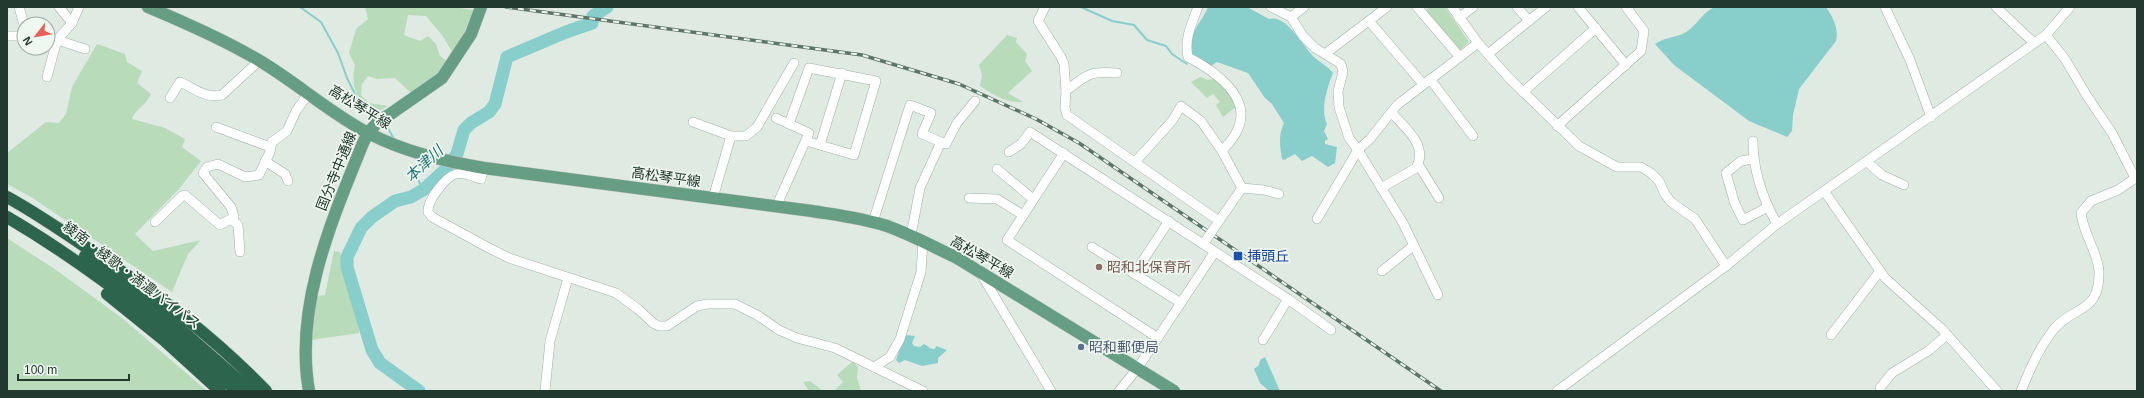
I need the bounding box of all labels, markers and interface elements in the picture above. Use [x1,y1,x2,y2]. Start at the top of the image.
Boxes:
north arrow [16,16,56,56]
text: N [20,35,35,48]
street label: 高松琴平線 [326,82,394,132]
street label: 国分寺中通線 [313,129,359,213]
water label: 本津川 [401,141,447,185]
street label: 高松琴平線 [630,164,702,190]
street label: 綾南・綾歌・満濃バイパス [60,218,204,332]
street label: 高松琴平線 [948,233,1016,281]
place label: 挿頭丘 [1247,248,1289,264]
marker: 挿頭丘 [1232,250,1244,262]
place label: 昭和北保育所 [1107,259,1191,275]
marker: 昭和北保育所 [1094,262,1104,272]
place label: 昭和郵便局 [1089,339,1159,355]
marker: 昭和郵便局 [1076,342,1086,352]
scale bar [18,356,129,382]
text: 100 m [24,363,57,377]

